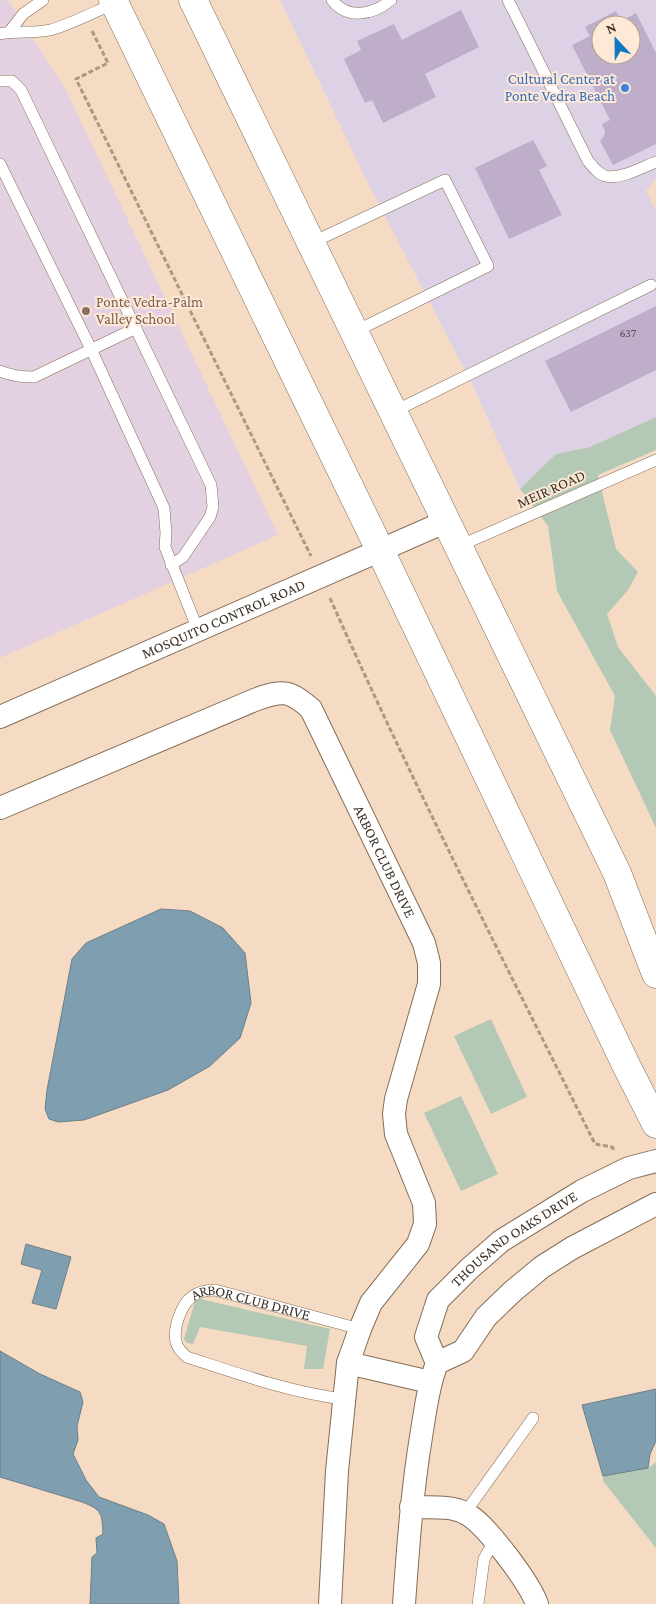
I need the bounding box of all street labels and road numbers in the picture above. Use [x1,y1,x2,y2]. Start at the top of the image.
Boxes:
street label: MEIR ROAD [514,467,588,511]
street label: MOSQUITO CONTROL ROAD [139,576,308,662]
street label: ARBOR CLUB DRIVE [351,803,419,920]
street label: THOUSAND OAKS DRIVE [448,1188,580,1290]
street label: ARBOR CLUB DRIVE [188,1282,312,1323]

